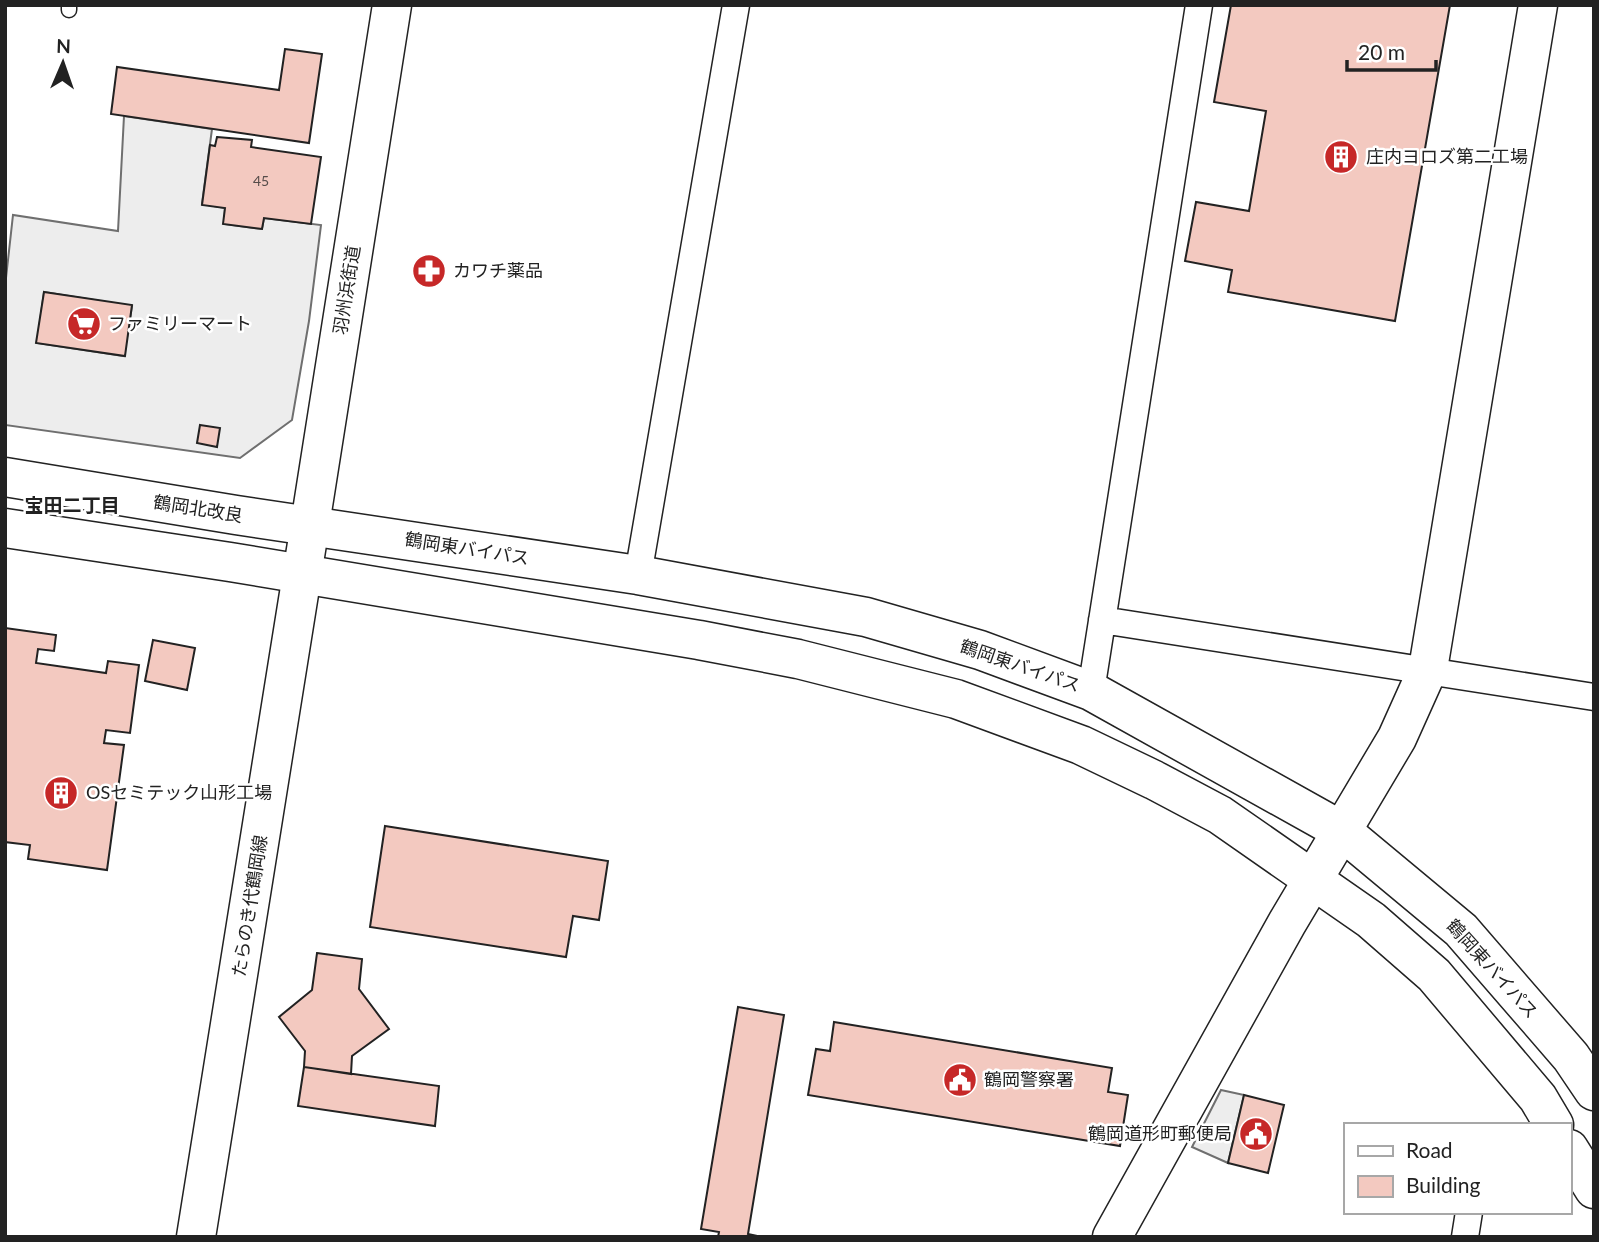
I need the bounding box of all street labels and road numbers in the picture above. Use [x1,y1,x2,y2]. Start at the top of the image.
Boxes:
street label: 羽州浜街道 [328,244,364,336]
street label: 鶴岡北改良 [152,490,244,526]
street label: 鶴岡東バイパス [403,527,531,569]
street label: 鶴岡東バイパス [957,634,1083,696]
street label: たらのき代鶴岡線 [227,833,271,978]
street label: 鶴岡東バイパス [1443,914,1543,1022]

